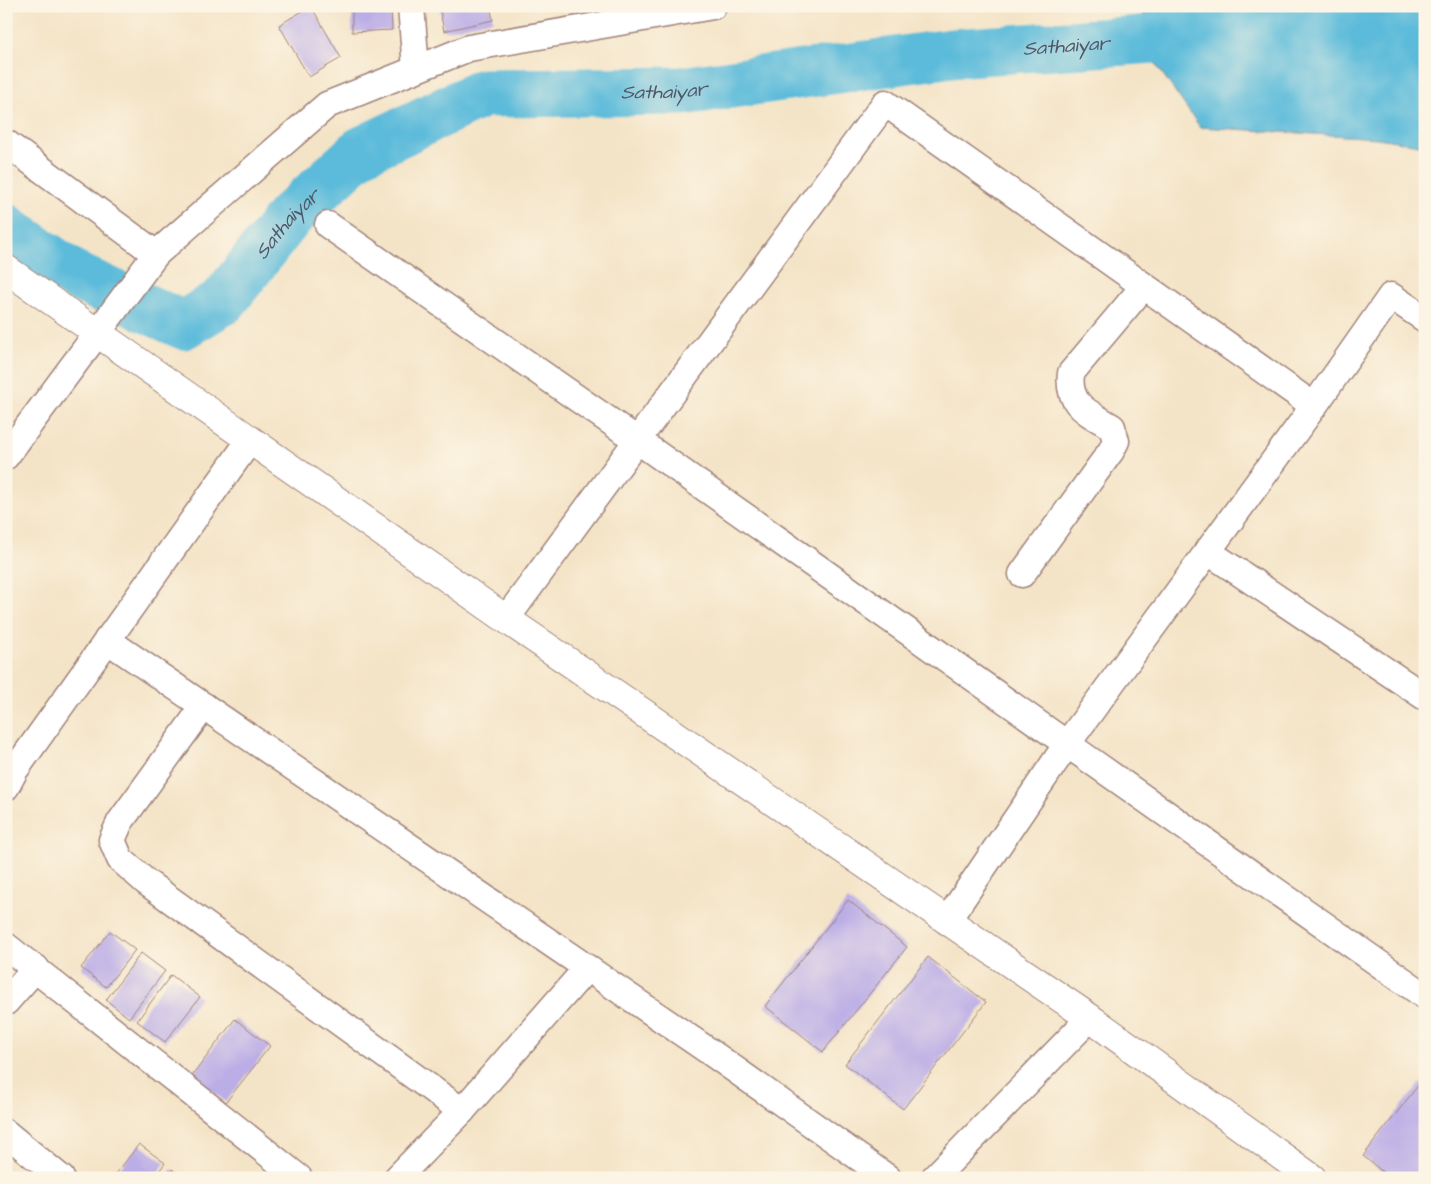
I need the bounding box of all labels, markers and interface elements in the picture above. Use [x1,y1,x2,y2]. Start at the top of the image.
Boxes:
water label: Sathaiyar [1022,29,1112,63]
water label: Sathaiyar [621,74,711,107]
water label: Sathaiyar [248,181,328,265]

